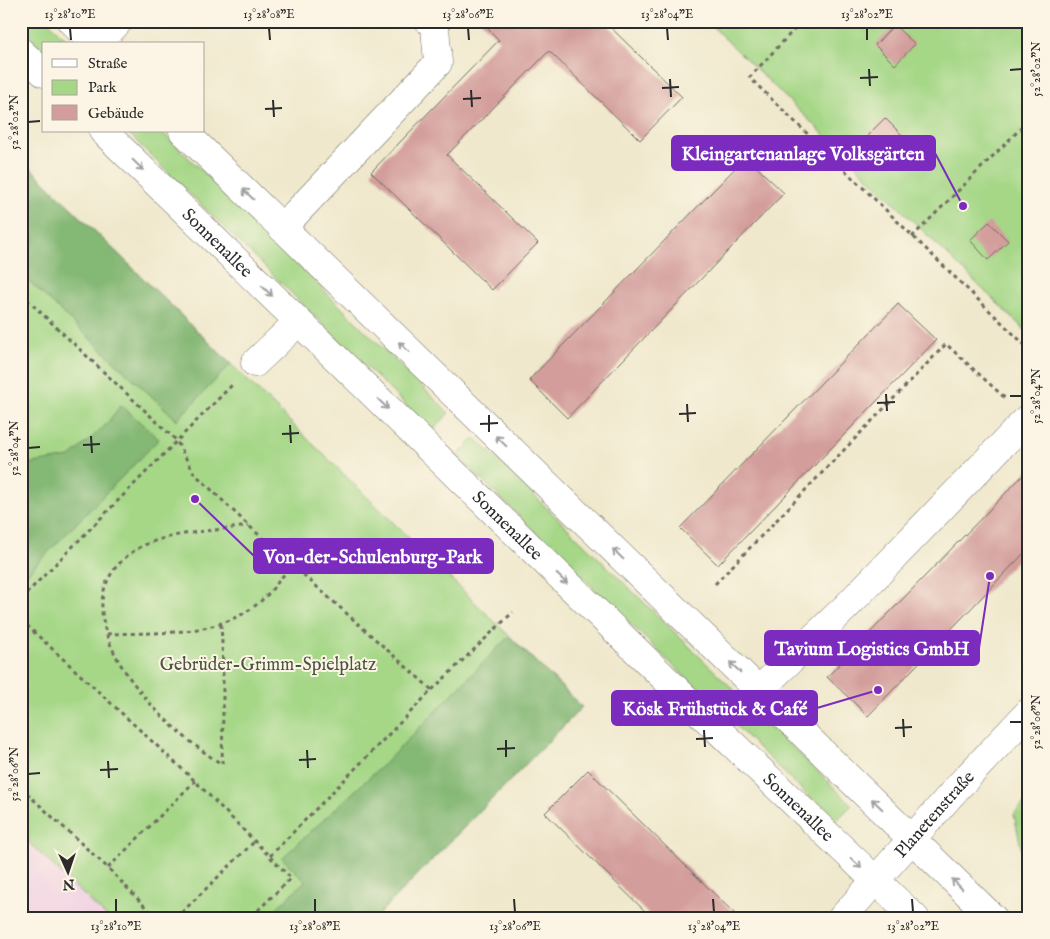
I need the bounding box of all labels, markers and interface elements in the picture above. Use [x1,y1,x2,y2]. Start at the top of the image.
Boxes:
text: 13°28'10"E [45,7,95,22]
text: 13°28'08"E [243,7,295,22]
text: 13°28'06"E [442,7,494,22]
text: 13°28'04"E [641,7,693,22]
text: 13°28'02"E [841,7,893,22]
text: 52°28'02"N [1029,41,1044,97]
legend [42,42,205,132]
text: Straße [88,54,128,73]
text: Park [88,78,118,97]
text: 52°28'02"N [7,94,22,150]
text: Gebäude [88,104,144,123]
callout: Kleingartenanlage Volksgärten [672,136,935,170]
text: Kleingartenanlage Volksgärten [681,143,925,167]
one-way arrow [132,159,144,171]
one-way arrow [241,188,254,200]
street label: Sonnenallee [176,204,257,283]
one-way arrow [261,285,273,297]
one-way arrow [398,341,411,353]
text: 52°28'04"N [1029,368,1044,424]
one-way arrow [377,398,390,410]
text: 52°28'04"N [7,420,22,476]
one-way arrow [495,435,507,447]
street label: Sonnenallee [466,487,547,566]
callout: Von-der-Schulenburg-Park [254,539,493,573]
text: Von-der-Schulenburg-Park [262,546,483,570]
one-way arrow [612,548,624,560]
one-way arrow [556,573,569,585]
callout: Tavium Logistics GmbH [765,631,979,665]
text: Tavium Logistics GmbH [774,638,970,662]
park label: Gebrüder-Grimm-Spielplatz [160,654,376,677]
one-way arrow [729,661,742,673]
callout: Kösk Frühstück & Café [612,691,817,725]
text: 52°28'06"N [1029,694,1044,749]
text: Kösk Frühstück & Café [623,698,808,722]
text: 52°28'06"N [7,746,22,801]
street label: Planetenstraße [890,766,980,864]
street label: Sonnenallee [757,769,838,847]
one-way arrow [871,798,883,810]
north arrow [42,846,92,896]
one-way arrow [850,857,863,869]
text: N [62,875,76,893]
one-way arrow [951,878,964,890]
text: 13°28'10"E [91,919,141,934]
text: 13°28'08"E [289,919,341,934]
text: 13°28'06"E [489,919,541,934]
text: 13°28'04"E [688,919,740,934]
text: 13°28'02"E [887,919,939,934]

